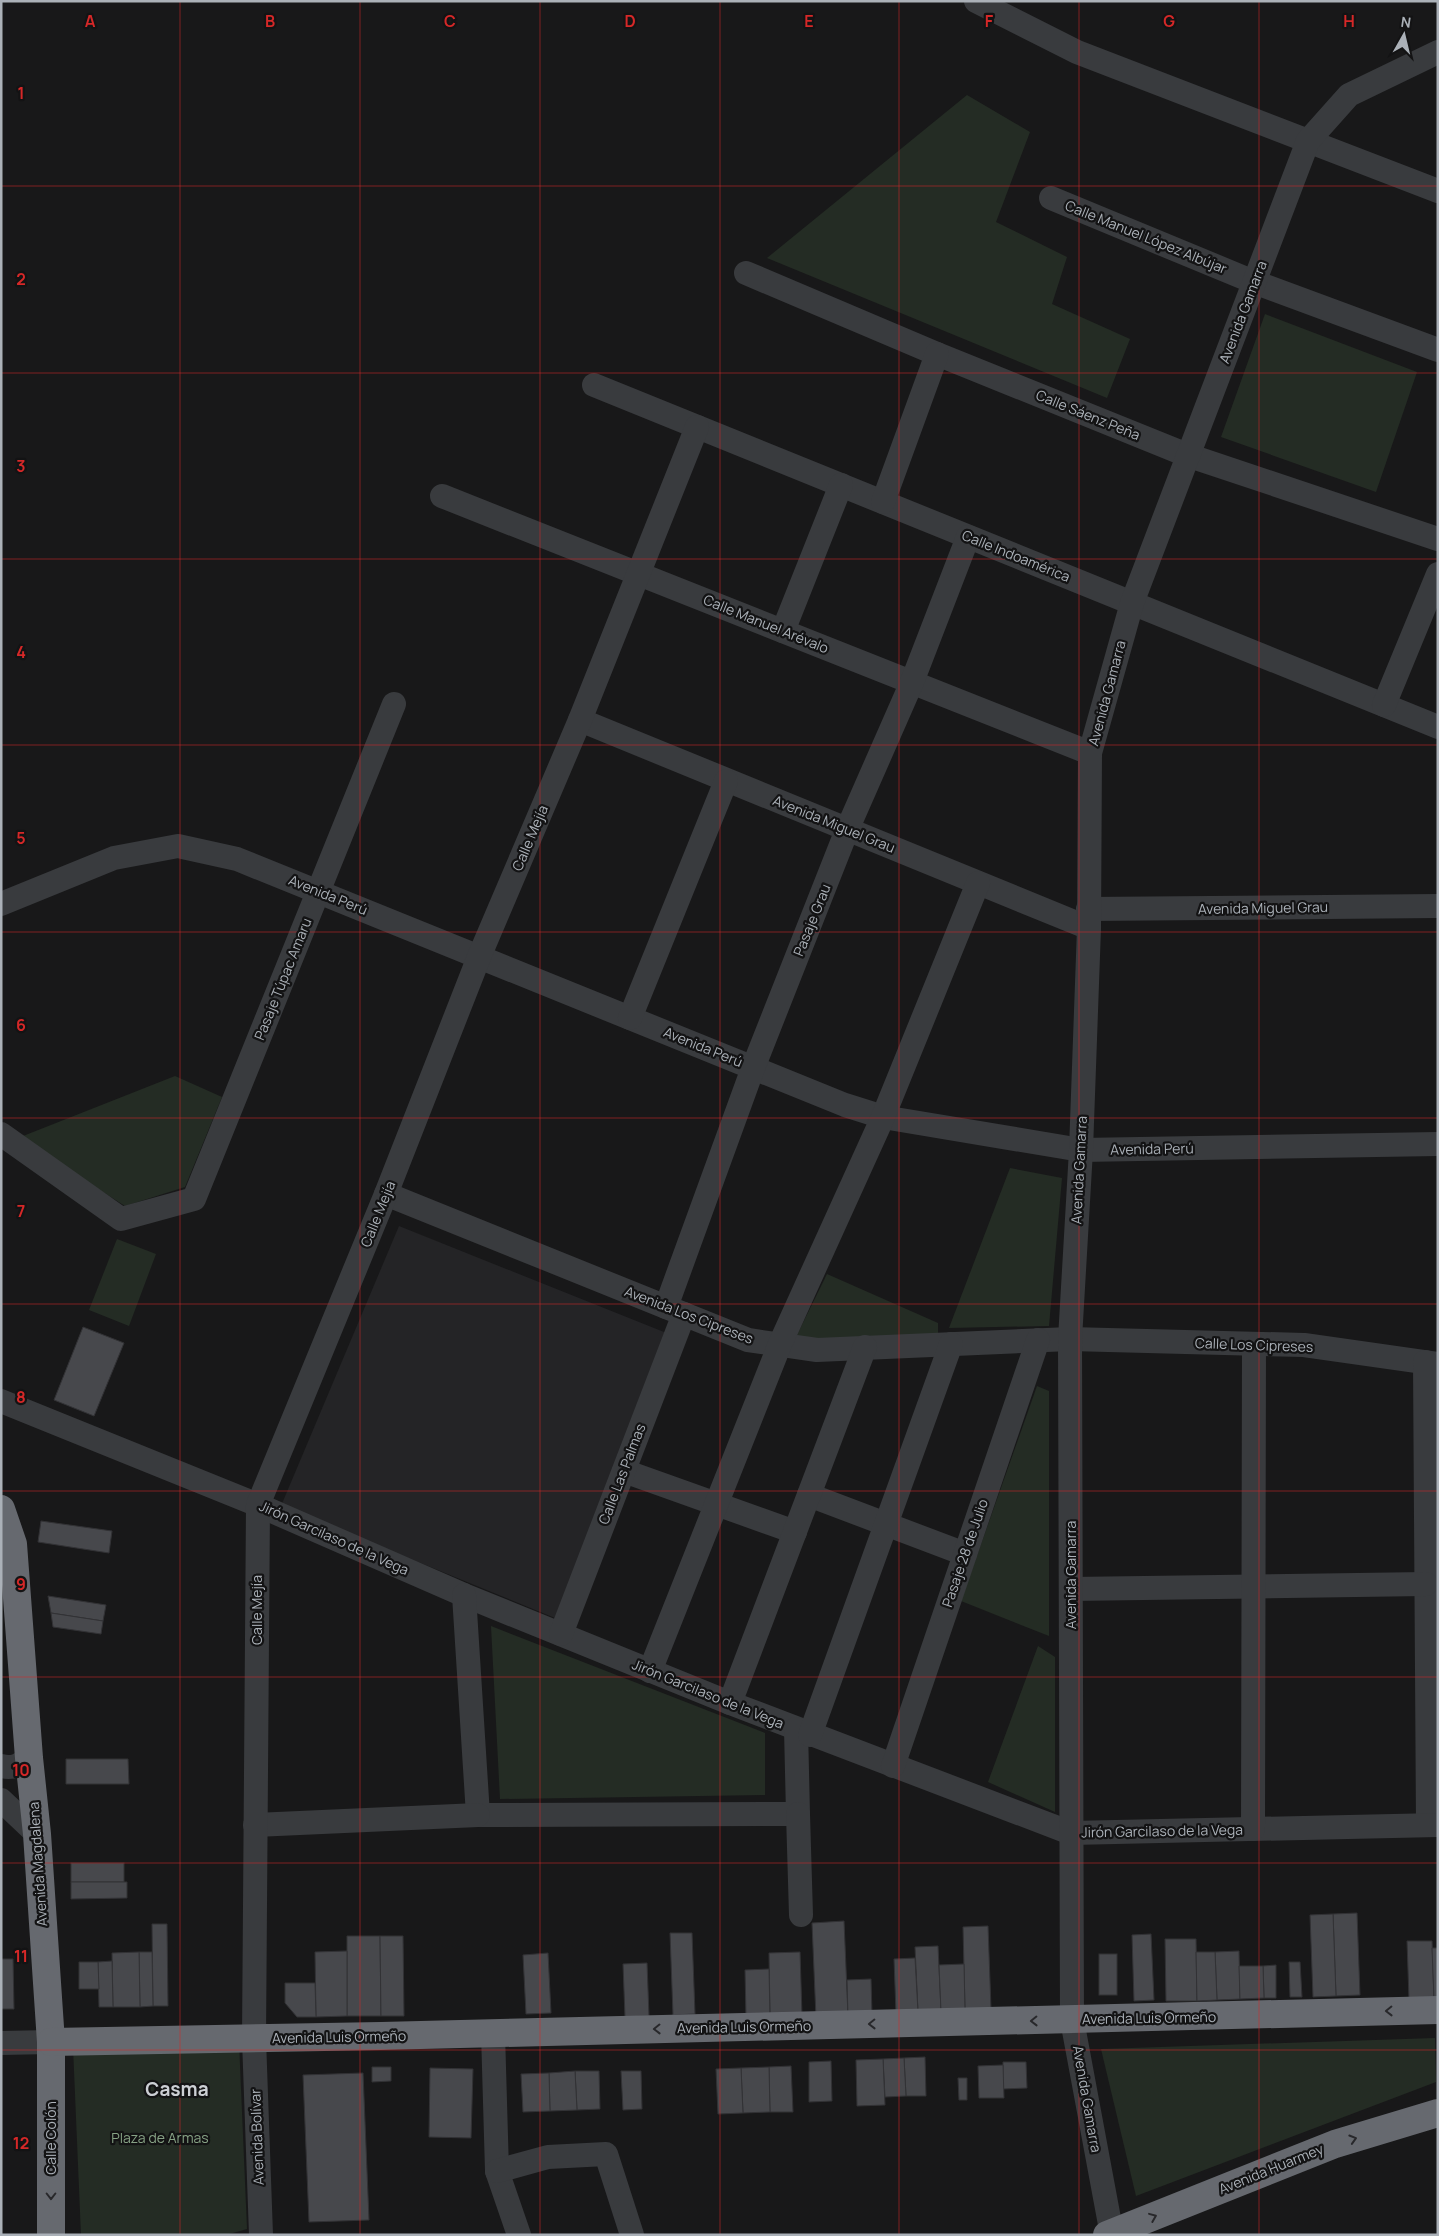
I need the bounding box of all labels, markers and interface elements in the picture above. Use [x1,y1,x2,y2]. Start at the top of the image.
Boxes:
text: A [85,10,96,32]
text: B [265,10,275,32]
text: C [444,10,456,32]
text: D [624,10,636,32]
text: E [804,10,814,32]
text: F [985,10,994,32]
text: G [1163,10,1175,32]
text: H [1343,10,1355,32]
north arrow [1379,10,1429,60]
text: N [1400,12,1412,32]
text: 1 [17,82,25,104]
street label: Calle Manuel López Albújar [1062,195,1230,278]
street label: Avenida Gamarra [1214,258,1271,366]
text: 2 [16,268,26,290]
street label: Calle Sáenz Peña [1033,385,1143,444]
text: 3 [16,455,26,477]
street label: Calle Indoamérica [959,525,1073,586]
street label: Calle Manuel Arévalo [701,590,832,657]
street label: Avenida Gamarra [1083,638,1130,748]
text: 4 [16,641,26,663]
street label: Avenida Miguel Grau [770,790,898,857]
street label: Calle Mejía [507,802,552,874]
text: 5 [16,827,26,849]
street label: Avenida Perú [286,870,370,919]
street label: Pasaje Grau [788,881,835,959]
street label: Avenida Miguel Grau [1198,897,1328,918]
street label: Pasaje Túpac Amaru [249,915,316,1043]
text: 6 [16,1014,26,1036]
street label: Avenida Perú [661,1022,745,1071]
street label: Avenida Gamarra [1066,1115,1091,1225]
street label: Avenida Perú [1110,1138,1194,1159]
street label: Calle Mejía [356,1178,399,1250]
text: 7 [17,1200,25,1222]
street label: Avenida Los Cipreses [622,1281,756,1348]
street label: Calle Los Cipreses [1195,1333,1314,1356]
text: 8 [16,1386,26,1408]
street label: Calle Las Palmas [594,1421,649,1527]
street label: Jirón Garcilaso de la Vega [256,1496,412,1579]
street label: Pasaje 28 de Julio [937,1496,992,1610]
street label: Avenida Gamarra [1061,1521,1080,1629]
text: 9 [16,1573,26,1595]
street label: Calle Mejía [247,1575,266,1645]
street label: Jirón Garcilaso de la Vega [630,1654,787,1733]
text: 10 [12,1759,30,1781]
street label: Avenida Magdalena [24,1801,51,1927]
street label: Jirón Garcilaso de la Vega [1081,1820,1243,1841]
text: 11 [14,1945,28,1967]
one-way arrow [1385,2006,1393,2017]
street label: Avenida Luis Ormeño [1082,2007,1216,2028]
one-way arrow [1030,2015,1038,2026]
street label: Avenida Luis Ormeño [677,2016,811,2037]
one-way arrow [867,2019,875,2030]
one-way arrow [652,2024,660,2035]
street label: Avenida Luis Ormeño [272,2026,406,2047]
street label: Avenida Gamarra [1069,2044,1106,2154]
district label: Casma [145,2076,209,2102]
street label: Avenida Bolívar [245,2088,268,2186]
street label: Calle Colón [41,2101,60,2175]
park label: Plaza de Armas [111,2128,209,2147]
text: 12 [13,2132,29,2154]
one-way arrow [1348,2134,1357,2144]
street label: Avenida Huarmey [1216,2139,1327,2198]
one-way arrow [46,2192,56,2200]
one-way arrow [1148,2212,1157,2223]

